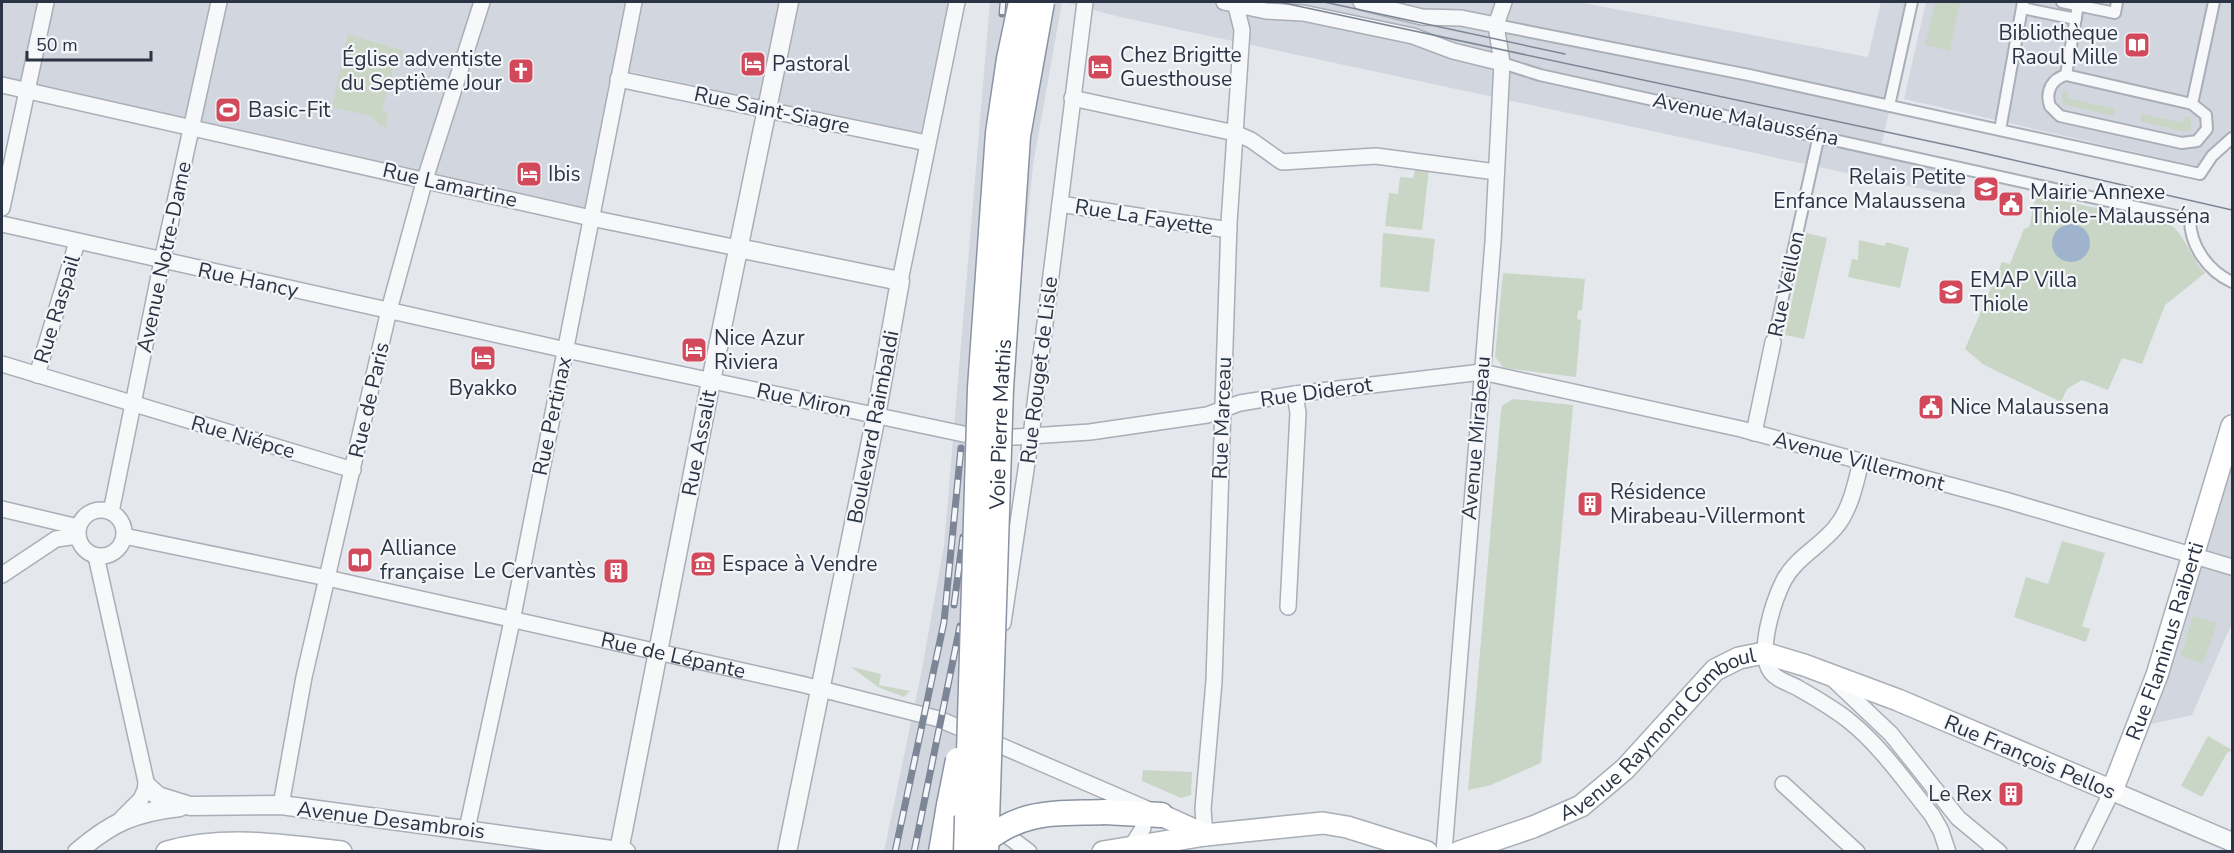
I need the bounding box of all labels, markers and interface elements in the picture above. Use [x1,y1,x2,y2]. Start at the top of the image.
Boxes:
place label: Bibliothèque Raoul Mille [1998,19,2118,71]
scale bar [27,24,152,62]
library icon: Bibliothèque Raoul Mille [2122,30,2152,60]
text: 50 m [36,33,78,57]
place label: Chez Brigitte Guesthouse [1120,41,1242,93]
place label: Église adventiste du Septième Jour [341,45,502,97]
hotel icon: Pastoral [738,49,768,79]
place label: Pastoral [772,50,850,78]
hotel icon: Chez Brigitte Guesthouse [1085,52,1115,82]
church icon: Église adventiste du Septième Jour [506,56,536,86]
street label: Rue Saint-Siagre [692,80,852,140]
street label: Avenue Malausséna [1650,86,1842,152]
sports icon: Basic-Fit [213,95,243,125]
place label: Basic-Fit [248,96,331,124]
street label: Rue Lamartine [380,156,520,214]
street label: Avenue Notre-Dame [130,159,198,355]
hotel icon: Ibis [514,159,544,189]
place label: Ibis [548,160,581,188]
place label: Relais Petite Enfance Malaussena [1773,163,1966,215]
school or university icon: Relais Petite Enfance Malaussena [1971,174,2001,204]
place label: Mairie Annexe Thiole-Malausséna [2030,178,2210,230]
public building icon: Mairie Annexe Thiole-Malausséna [1996,189,2026,219]
street label: Rue La Fayette [1073,192,1215,242]
street label: Rue Veillon [1761,228,1811,340]
street label: Rue Raspail [27,251,87,367]
street label: Rue Hancy [195,256,301,304]
place label: EMAP Villa Thiole [1970,266,2077,318]
street label: Rue Rouget de Lisle [1014,275,1064,465]
school or university icon: EMAP Villa Thiole [1936,277,1966,307]
place label: Nice Azur Riviera [714,324,805,376]
street label: Boulevard Raimbaldi [841,328,905,526]
hotel icon: Nice Azur Riviera [679,335,709,365]
street label: Voie Pierre Mathis [983,338,1018,511]
street label: Rue de Paris [342,340,396,460]
hotel icon: Byakko [468,343,498,373]
street label: Rue Pertinax [526,354,578,478]
street label: Avenue Mirabeau [1455,355,1497,521]
street label: Rue Marceau [1206,356,1238,480]
street label: Rue Diderot [1258,370,1374,414]
place label: Byakko [449,374,517,402]
street label: Rue Miron [754,376,854,424]
street label: Rue Assalit [675,387,723,498]
public building icon: Nice Malaussena [1916,392,1946,422]
place label: Nice Malaussena [1950,393,2109,421]
street label: Rue Niépce [188,409,298,465]
street label: Avenue Villermont [1770,425,1948,497]
place label: Résidence Mirabeau-Villermont [1610,478,1806,530]
building icon: Résidence Mirabeau-Villermont [1575,489,1605,519]
place label: Alliance française [380,534,464,586]
street label: Rue Flaminus Raiberti [2119,538,2210,744]
library icon: Alliance française [345,545,375,575]
museum icon: Espace à Vendre [688,549,718,579]
place label: Espace à Vendre [722,550,877,578]
building icon: Le Cervantès [601,556,631,586]
place label: Le Cervantès [473,557,596,585]
street label: Rue de Lépante [598,626,748,685]
street label: Avenue Raymond Comboul [1555,641,1759,828]
street label: Rue François Pellos [1940,708,2120,806]
building icon: Le Rex [1996,779,2026,809]
place label: Le Rex [1928,780,1992,808]
street label: Avenue Desambrois [295,795,487,845]

